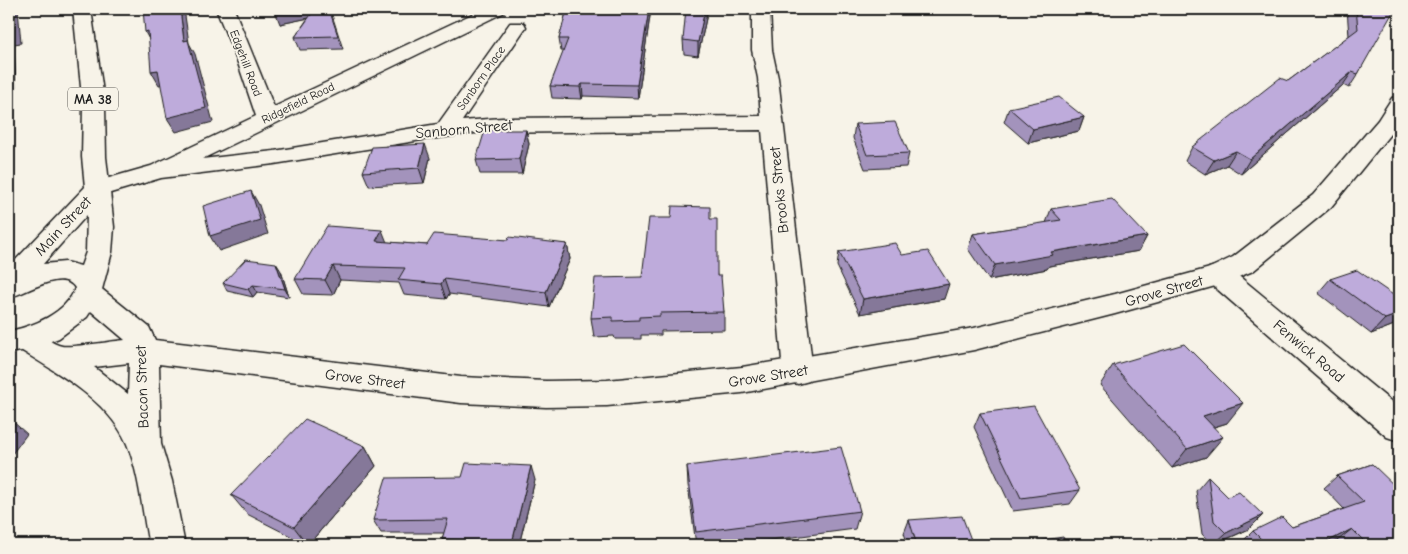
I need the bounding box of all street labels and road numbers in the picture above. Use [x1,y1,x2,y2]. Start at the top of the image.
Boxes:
street label: Edgehill Road [227,28,265,98]
street label: Sanborn Place [454,43,508,113]
street label: Ridgefield Road [259,79,337,127]
road number: MA 38 [68,88,118,110]
street label: Sanborn Street [415,116,514,142]
street label: Brooks Street [765,145,792,234]
street label: Main Street [31,192,95,259]
street label: Grove Street [1123,271,1206,311]
street label: Fenwick Road [1270,316,1348,386]
street label: Bacon Street [132,344,152,429]
street label: Grove Street [727,361,810,391]
street label: Grove Street [324,365,407,393]

